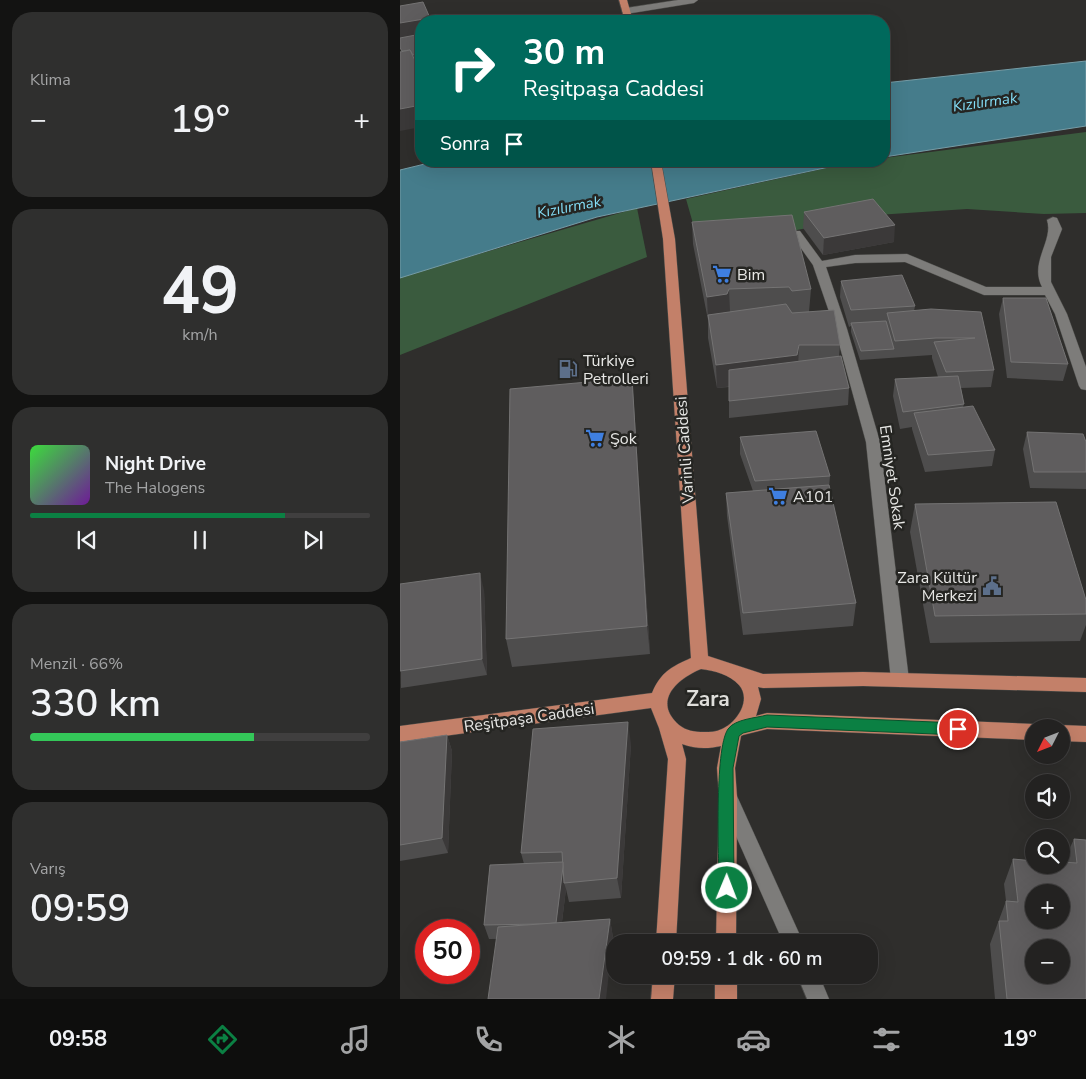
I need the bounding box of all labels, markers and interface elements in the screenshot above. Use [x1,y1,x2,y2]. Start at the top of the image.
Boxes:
text: 30 m [523,29,605,76]
icon: right [440,35,505,100]
text: Klima [30,69,71,91]
text: Reşitpaşa Caddesi [523,74,704,104]
water label: Kızılırmak [951,88,1019,116]
text: 19° [170,94,230,145]
text: − [30,101,47,139]
text: + [353,101,370,139]
icon: arrive [500,130,528,158]
text: Sonra [440,131,490,157]
water label: Kızılırmak [535,191,603,223]
text: 49 [161,247,239,336]
supermarket icon: Bim [711,263,733,285]
place label: Bim [737,264,765,286]
text: km/h [182,324,218,346]
place label: Türkiye Petrolleri [583,350,649,390]
fuel station icon: Türkiye Petrolleri [557,358,579,380]
street label: Varinli Caddesi [670,396,700,505]
street label: Emniyet Sokak [874,423,910,532]
supermarket icon: Şok [584,427,606,449]
place label: Şok [610,428,638,450]
text: Night Drive [105,451,206,477]
text: The Halogens [105,477,205,499]
supermarket icon: A101 [767,485,789,507]
place label: A101 [793,486,833,508]
icon: previous [73,526,101,554]
icon: pause [186,526,214,554]
icon: next [299,526,327,554]
place label: Zara Kültür Merkezi [897,567,977,607]
public building icon: Zara Kültür Merkezi [981,575,1003,597]
text: Menzil · 66% [30,653,123,675]
text: 330 km [30,678,161,729]
district label: Zara [686,685,730,713]
street label: Reşitpaşa Caddesi [462,698,596,738]
pin [937,708,979,750]
icon: arrive [944,715,972,743]
north arrow [1025,719,1070,764]
map controls [1025,719,1070,984]
button: sound [1025,774,1070,819]
button: search [1025,829,1070,874]
text: Varış [30,858,66,880]
position arrow [700,861,752,913]
text: 09:59 [30,883,130,934]
button: + [1025,884,1070,929]
speed limit sign: 50 [415,919,480,984]
button: − [1025,939,1070,984]
text: 09:59 · 1 dk · 60 m [662,946,822,972]
icon: directions [205,1022,240,1057]
icon: music [338,1022,373,1057]
icon: phone [471,1022,506,1057]
icon: climate [604,1022,639,1057]
icon: car [736,1022,771,1057]
icon: filters [869,1022,904,1057]
text: 09:58 [49,1024,107,1054]
text: 19° [1002,1024,1037,1054]

